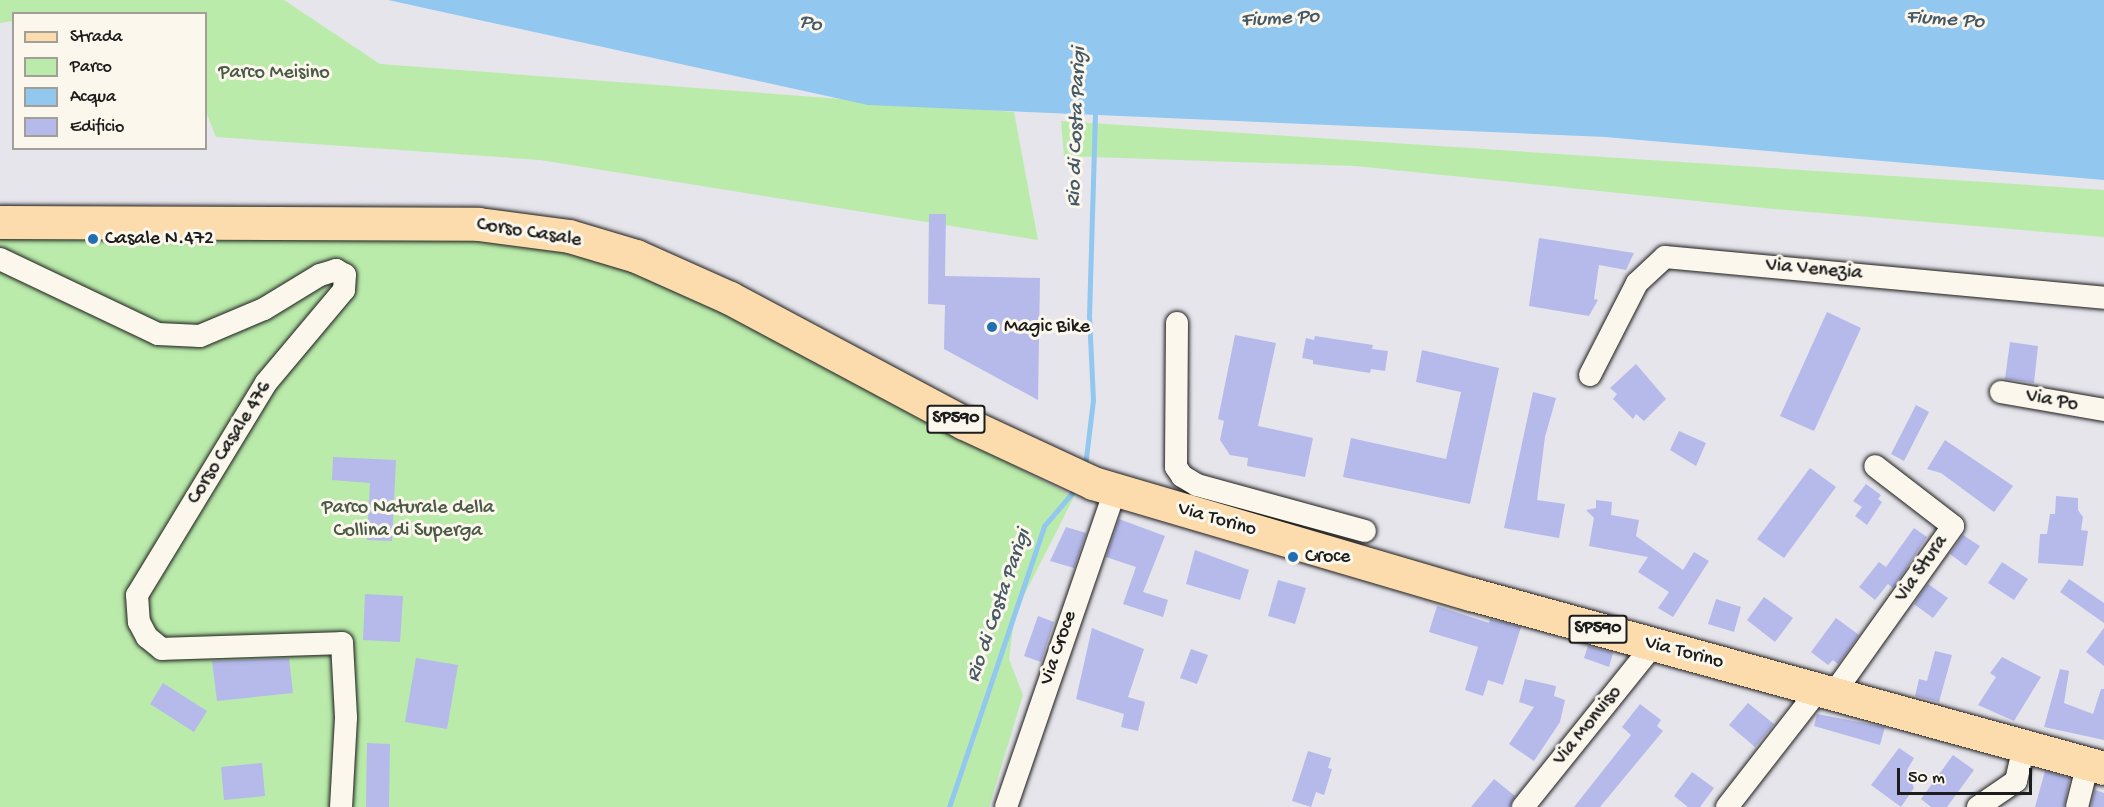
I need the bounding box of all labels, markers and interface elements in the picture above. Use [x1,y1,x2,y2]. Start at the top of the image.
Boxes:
water label: Fiume Po [1240,5,1320,35]
water label: Fiume Po [1905,6,1985,36]
water label: Po [796,10,824,40]
legend [12,12,207,150]
text: Strada [70,27,123,48]
water label: Rio di Costa Parigi [1063,47,1093,207]
text: Parco [70,57,112,78]
park label: Parco Meisino [218,61,330,85]
text: Acqua [70,87,116,108]
text: Edificio [70,117,124,138]
street label: Corso Casale [475,213,583,253]
place label: Casale N.472 [105,227,214,251]
marker: Casale N.472 [86,232,100,246]
street label: Via Venezia [1765,254,1863,286]
place label: Magic Bike [1004,315,1090,339]
marker: Magic Bike [985,320,999,334]
street label: Corso Casale 476 [183,377,277,509]
street label: Via Po [2024,385,2080,417]
road number: SP590 [926,404,986,434]
park label: Parco Naturale della Collina di Superga [322,497,494,544]
street label: Via Torino [1175,497,1259,543]
water label: Rio di Costa Parigi [962,526,1038,686]
street label: Via Stura [1890,531,1954,607]
place label: Croce [1305,545,1350,569]
marker: Croce [1286,550,1300,564]
street label: Via Croce [1035,608,1083,688]
road number: SP590 [1568,614,1628,644]
street label: Via Torino [1642,631,1726,675]
street label: Via Monviso [1548,681,1628,771]
scale bar [1900,756,2035,794]
text: 50 m [1908,768,1945,789]

